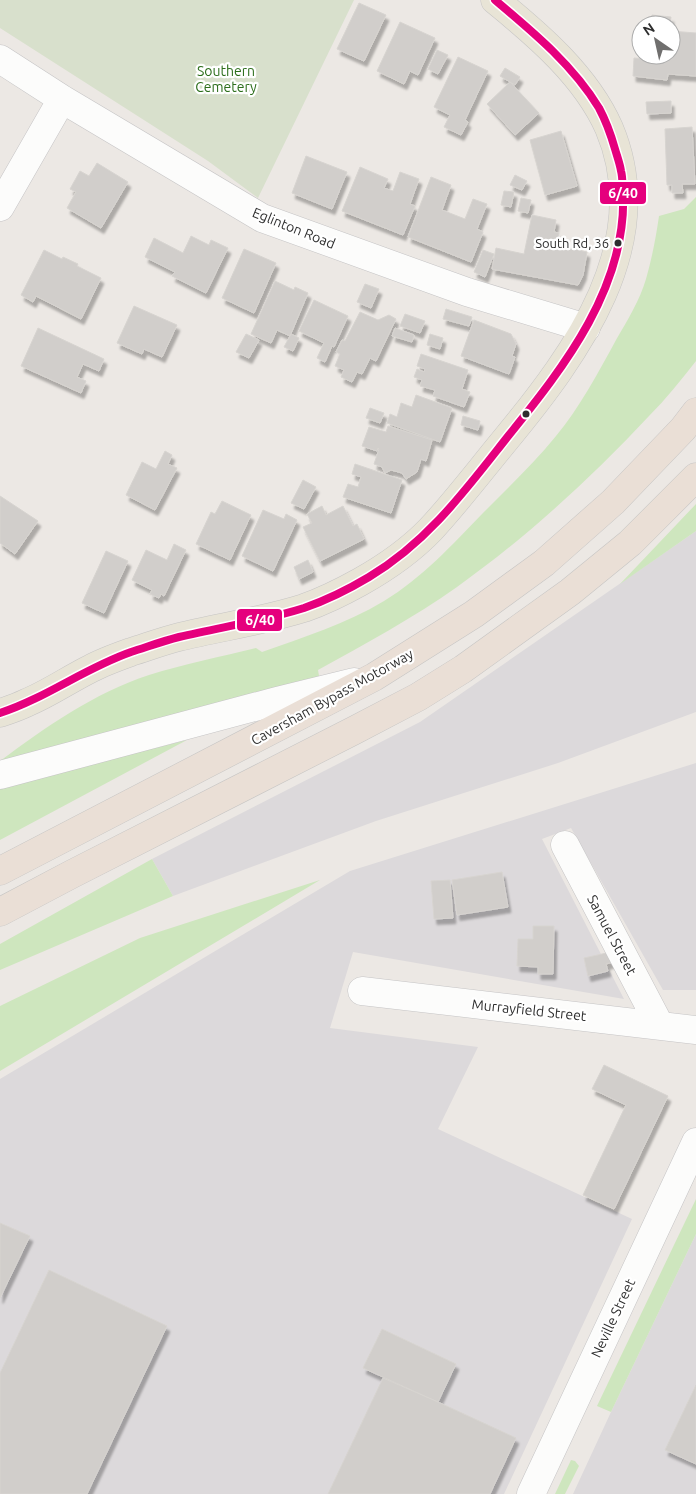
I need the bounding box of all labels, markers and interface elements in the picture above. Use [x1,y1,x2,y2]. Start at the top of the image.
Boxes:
north arrow [631,15,681,65]
text: N [640,20,658,39]
park label: Southern Cemetery [195,63,257,95]
line badge: 6/40 [599,181,647,205]
text: 6/40 [608,185,638,201]
street label: Eglinton Road [250,204,338,252]
place label: South Rd, 36 [535,236,609,251]
marker: South Rd, 36 [613,238,623,248]
unlabelled marker [521,409,531,419]
line badge: 6/40 [236,608,283,632]
text: 6/40 [245,612,275,628]
street label: Caversham Bypass Motorway [248,646,416,748]
street label: Samuel Street [584,892,640,978]
street label: Murrayfield Street [471,996,588,1024]
street label: Neville Street [588,1276,638,1360]

